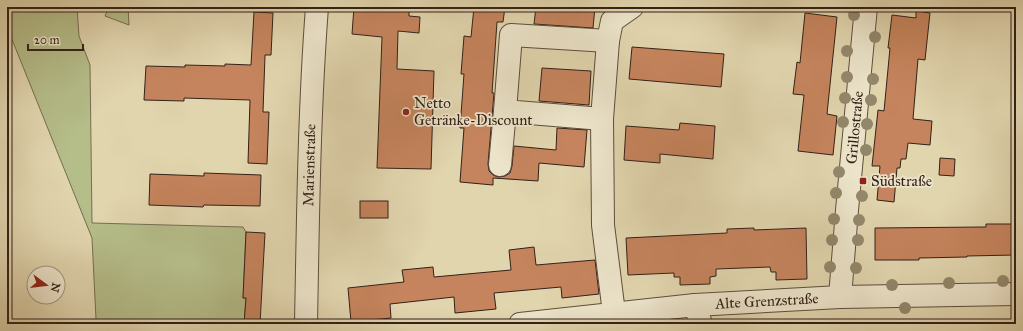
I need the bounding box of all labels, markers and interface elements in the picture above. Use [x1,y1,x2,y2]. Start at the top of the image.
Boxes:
scale bar [28,26,83,52]
text: 20 m [34,33,60,47]
street label: Grillostraße [842,90,867,165]
place label: Netto Getränke-Discount [414,94,533,129]
marker: Netto Getränke-Discount [401,107,411,117]
street label: Marienstraße [299,123,320,207]
place label: Südstraße [871,172,932,190]
marker: Südstraße [858,176,868,186]
north arrow [26,265,66,305]
text: N [48,281,63,294]
street label: Alte Grenzstraße [714,289,819,313]

